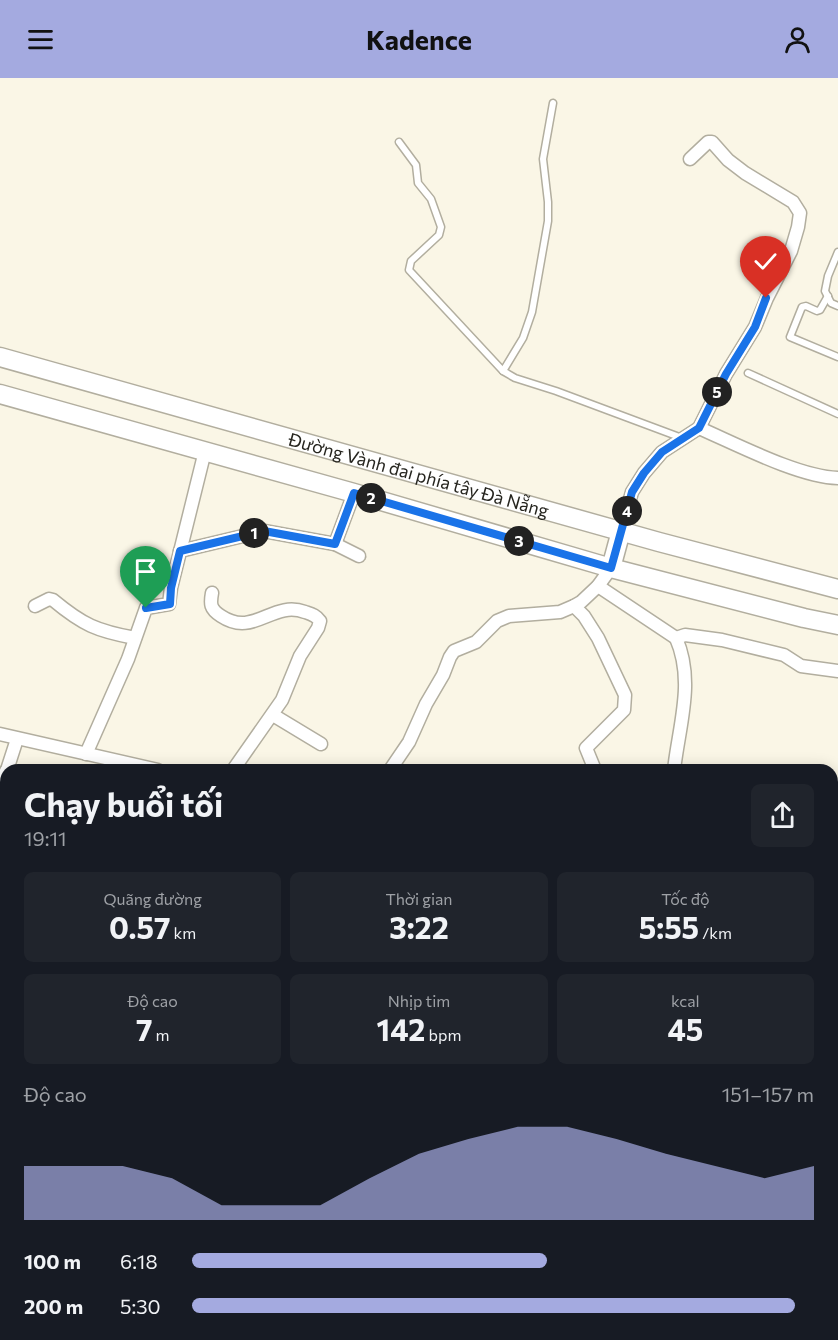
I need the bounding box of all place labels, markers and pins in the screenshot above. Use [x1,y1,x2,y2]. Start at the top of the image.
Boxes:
pin [740,236,791,298]
pin: 5 [702,377,732,407]
pin: 2 [356,483,386,513]
pin: 4 [612,496,642,526]
pin: 1 [239,518,269,548]
pin: 3 [504,526,534,556]
pin [120,546,171,608]

